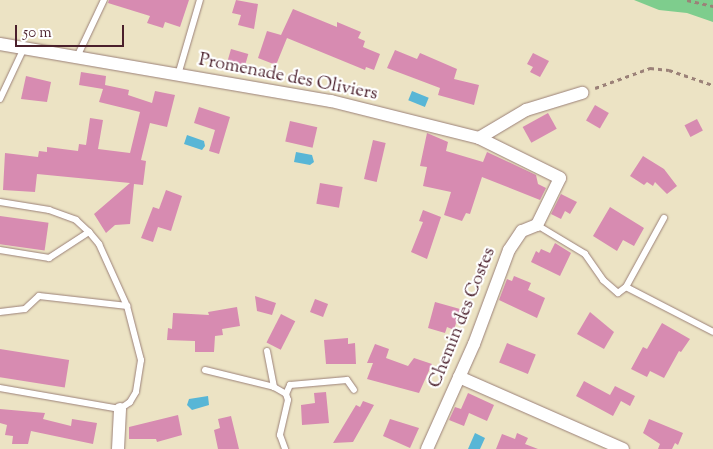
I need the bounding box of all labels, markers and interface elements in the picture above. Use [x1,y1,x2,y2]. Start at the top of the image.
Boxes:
scale bar [18,15,126,47]
text: 50 m [23,23,52,44]
street label: Promenade des Oliviers [197,50,379,106]
street label: Chemin des Costes [425,245,501,391]

